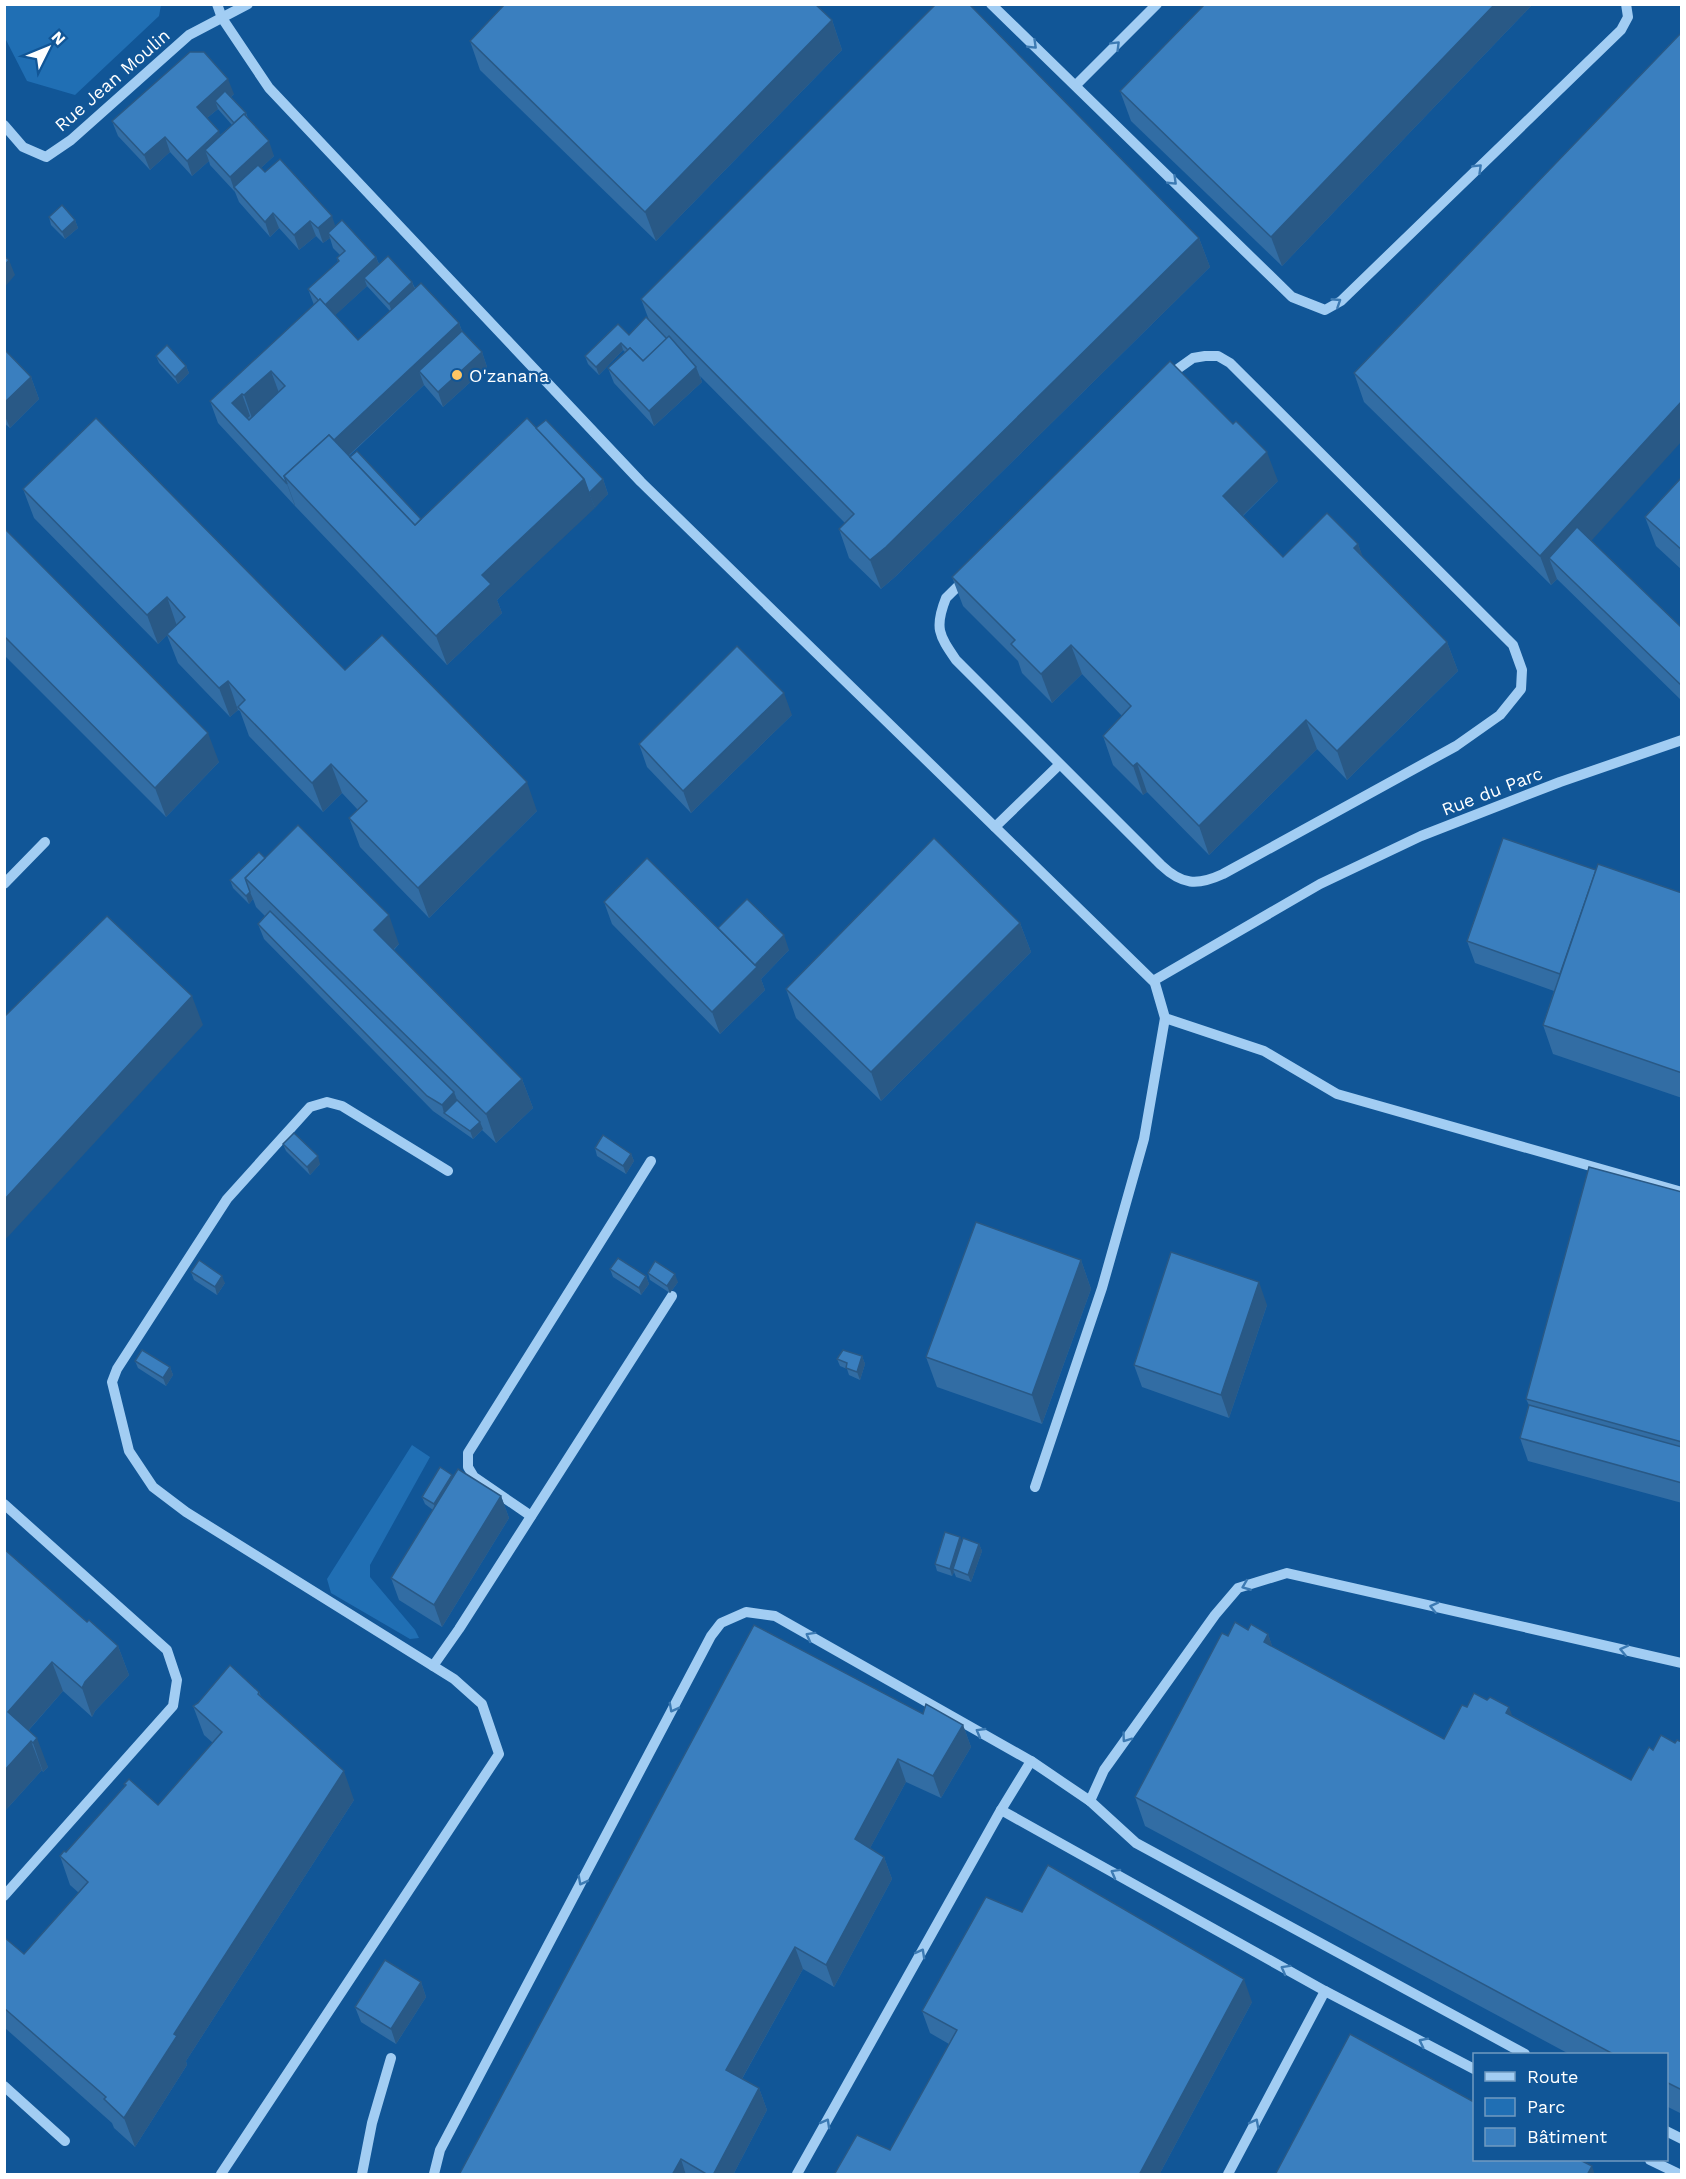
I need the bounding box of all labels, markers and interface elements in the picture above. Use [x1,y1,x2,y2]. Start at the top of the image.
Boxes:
north arrow [18,18,78,78]
street label: Rue Jean Moulin [50,24,174,136]
text: N [48,27,70,49]
one-way arrow [1026,38,1037,49]
one-way arrow [1110,41,1120,52]
one-way arrow [1471,165,1482,176]
one-way arrow [1166,174,1176,185]
one-way arrow [1331,298,1341,310]
place label: O'zanana [469,365,549,386]
marker: O'zanana [450,368,464,382]
street label: Rue du Parc [1439,762,1545,820]
one-way arrow [1241,1579,1252,1591]
one-way arrow [1430,1601,1440,1614]
one-way arrow [806,1632,816,1643]
one-way arrow [1620,1644,1630,1657]
one-way arrow [669,1702,680,1712]
one-way arrow [976,1728,986,1739]
one-way arrow [1122,1732,1133,1743]
one-way arrow [1111,1869,1121,1881]
one-way arrow [578,1874,589,1885]
one-way arrow [914,1949,925,1959]
one-way arrow [1281,1965,1291,1976]
one-way arrow [1418,2038,1429,2049]
legend [1473,2053,1668,2161]
text: Route [1527,2066,1579,2087]
text: Parc [1527,2096,1565,2117]
one-way arrow [819,2119,830,2130]
one-way arrow [1248,2119,1259,2129]
text: Bâtiment [1527,2126,1607,2147]

